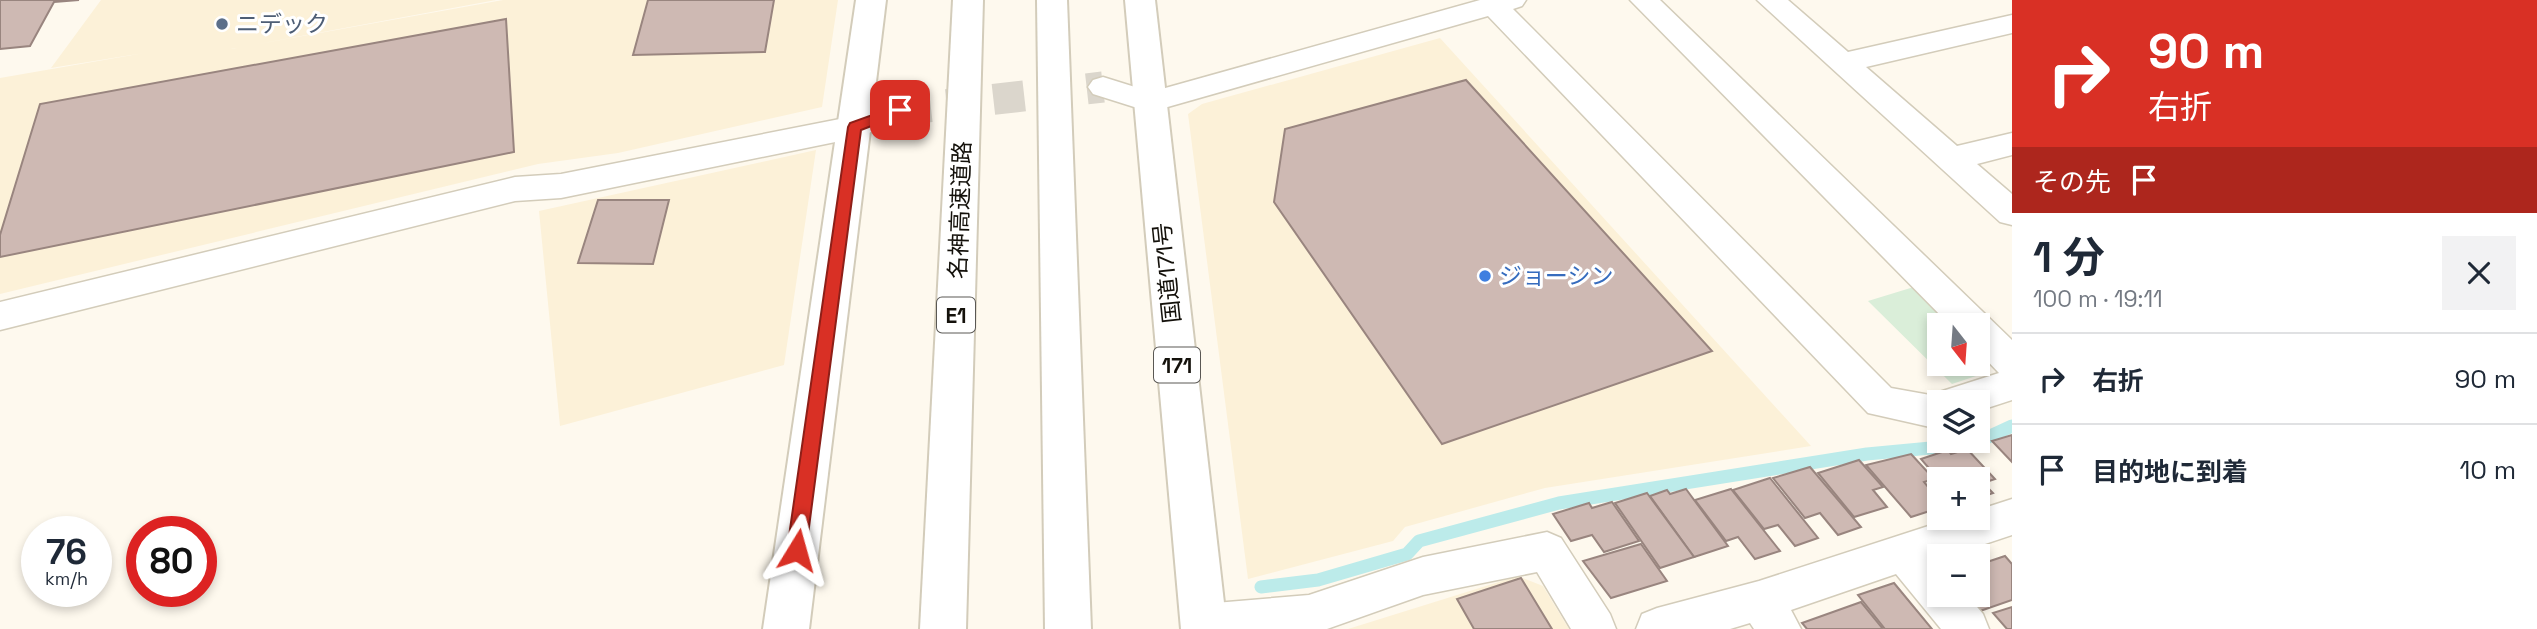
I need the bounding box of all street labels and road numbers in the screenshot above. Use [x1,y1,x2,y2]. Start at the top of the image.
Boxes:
street label: 名神高速道路 [943,141,977,279]
street label: 国道171号 [1147,221,1187,325]
road number: E1 [937,298,975,332]
road number: 171 [1154,348,1200,382]

